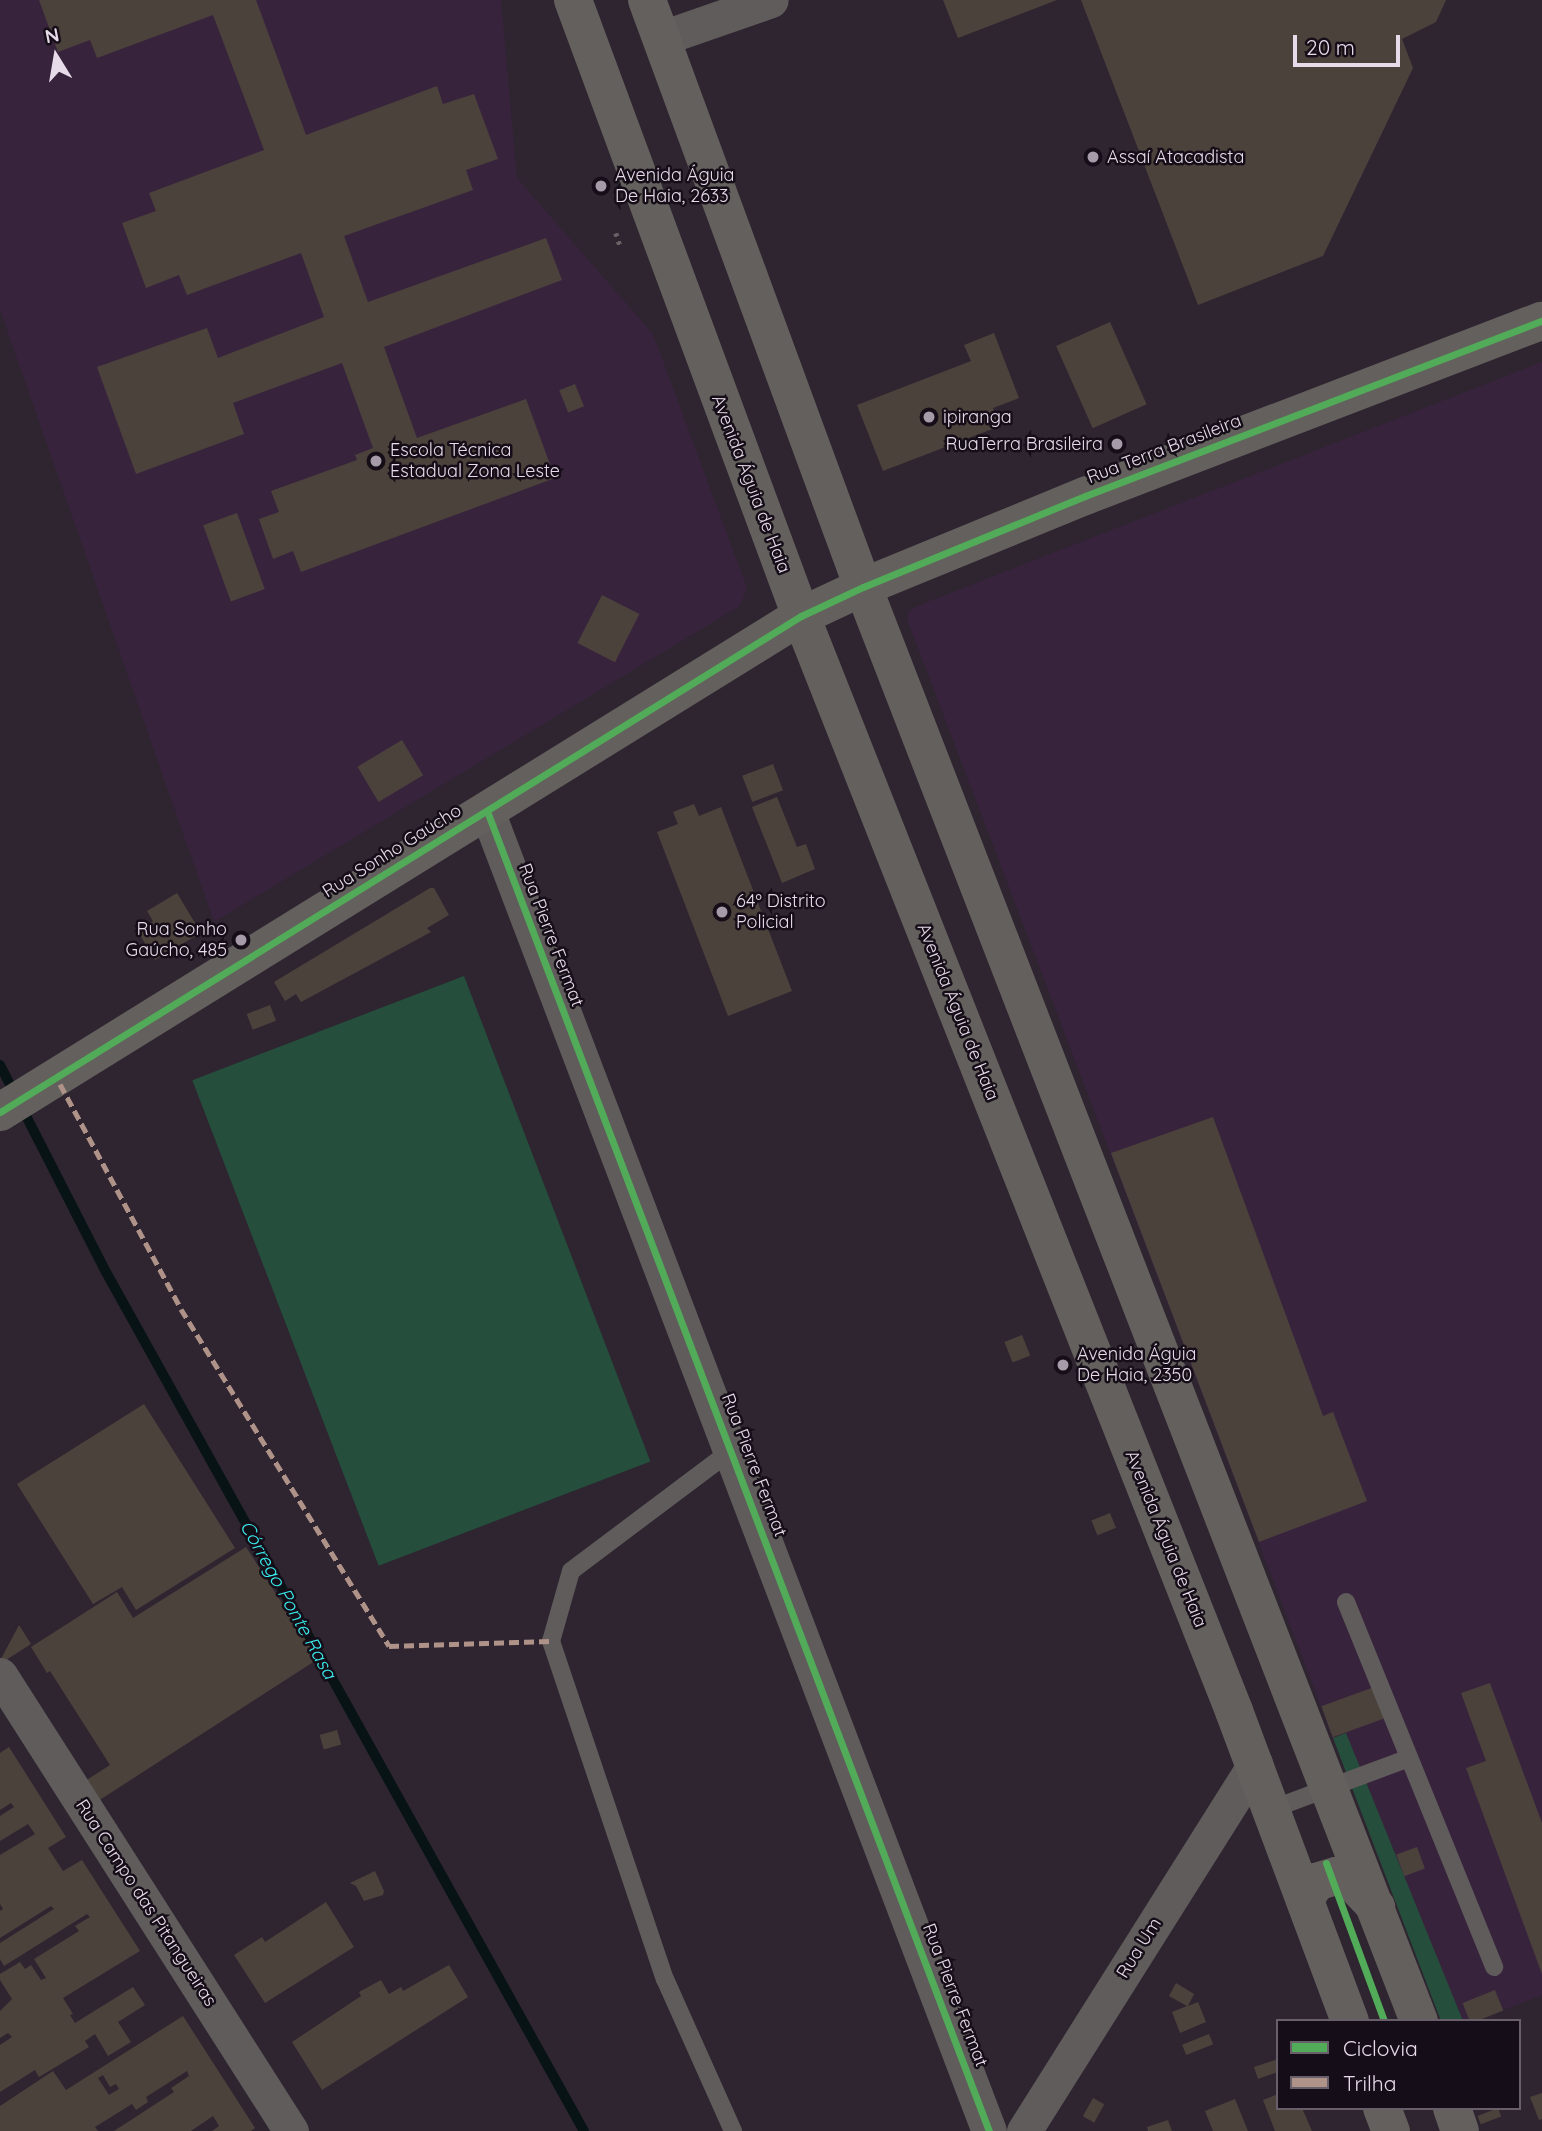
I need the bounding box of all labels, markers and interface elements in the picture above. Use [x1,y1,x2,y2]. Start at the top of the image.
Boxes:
north arrow [21,21,91,91]
scale bar [1297,21,1404,65]
text: N [43,22,61,48]
text: 20 m [1306,34,1355,60]
place label: Assaí Atacadista [1107,146,1244,168]
marker: Assaí Atacadista [1085,149,1101,165]
place label: Avenida Águia De Haia, 2633 [615,165,734,208]
marker: Avenida Águia De Haia, 2633 [593,178,609,194]
street label: Avenida Águia de Haia [707,392,795,576]
place label: ipiranga [943,406,1012,428]
marker: ipiranga [921,409,937,425]
street label: Rua Terra Brasileira [1084,410,1244,488]
place label: RuaTerra Brasileira [946,433,1103,455]
marker: RuaTerra Brasileira [1109,436,1125,452]
place label: Escola Técnica Estadual Zona Leste [390,440,560,482]
marker: Escola Técnica Estadual Zona Leste [368,453,384,469]
street label: Rua Sonho Gaúcho [319,800,465,902]
street label: Rua Pierre Fermat [514,860,588,1010]
place label: 64º Distrito Policial [736,891,826,934]
marker: 64º Distrito Policial [714,904,730,920]
place label: Rua Sonho Gaúcho, 485 [125,919,227,962]
street label: Avenida Águia de Haia [913,920,1003,1104]
marker: Rua Sonho Gaúcho, 485 [233,932,249,948]
place label: Avenida Águia De Haia, 2350 [1077,1344,1196,1386]
marker: Avenida Águia De Haia, 2350 [1055,1357,1071,1373]
street label: Rua Pierre Fermat [717,1390,791,1540]
street label: Avenida Águia de Haia [1121,1447,1211,1631]
water label: Córrego Ponte Rasa [235,1517,341,1683]
street label: Rua Campo das Pitangueiras [71,1796,221,2010]
street label: Rua Um [1112,1914,1166,1982]
street label: Rua Pierre Fermat [918,1920,992,2070]
legend [1276,2019,1521,2110]
text: Ciclovia [1343,2035,1418,2061]
text: Trilha [1343,2070,1397,2096]

